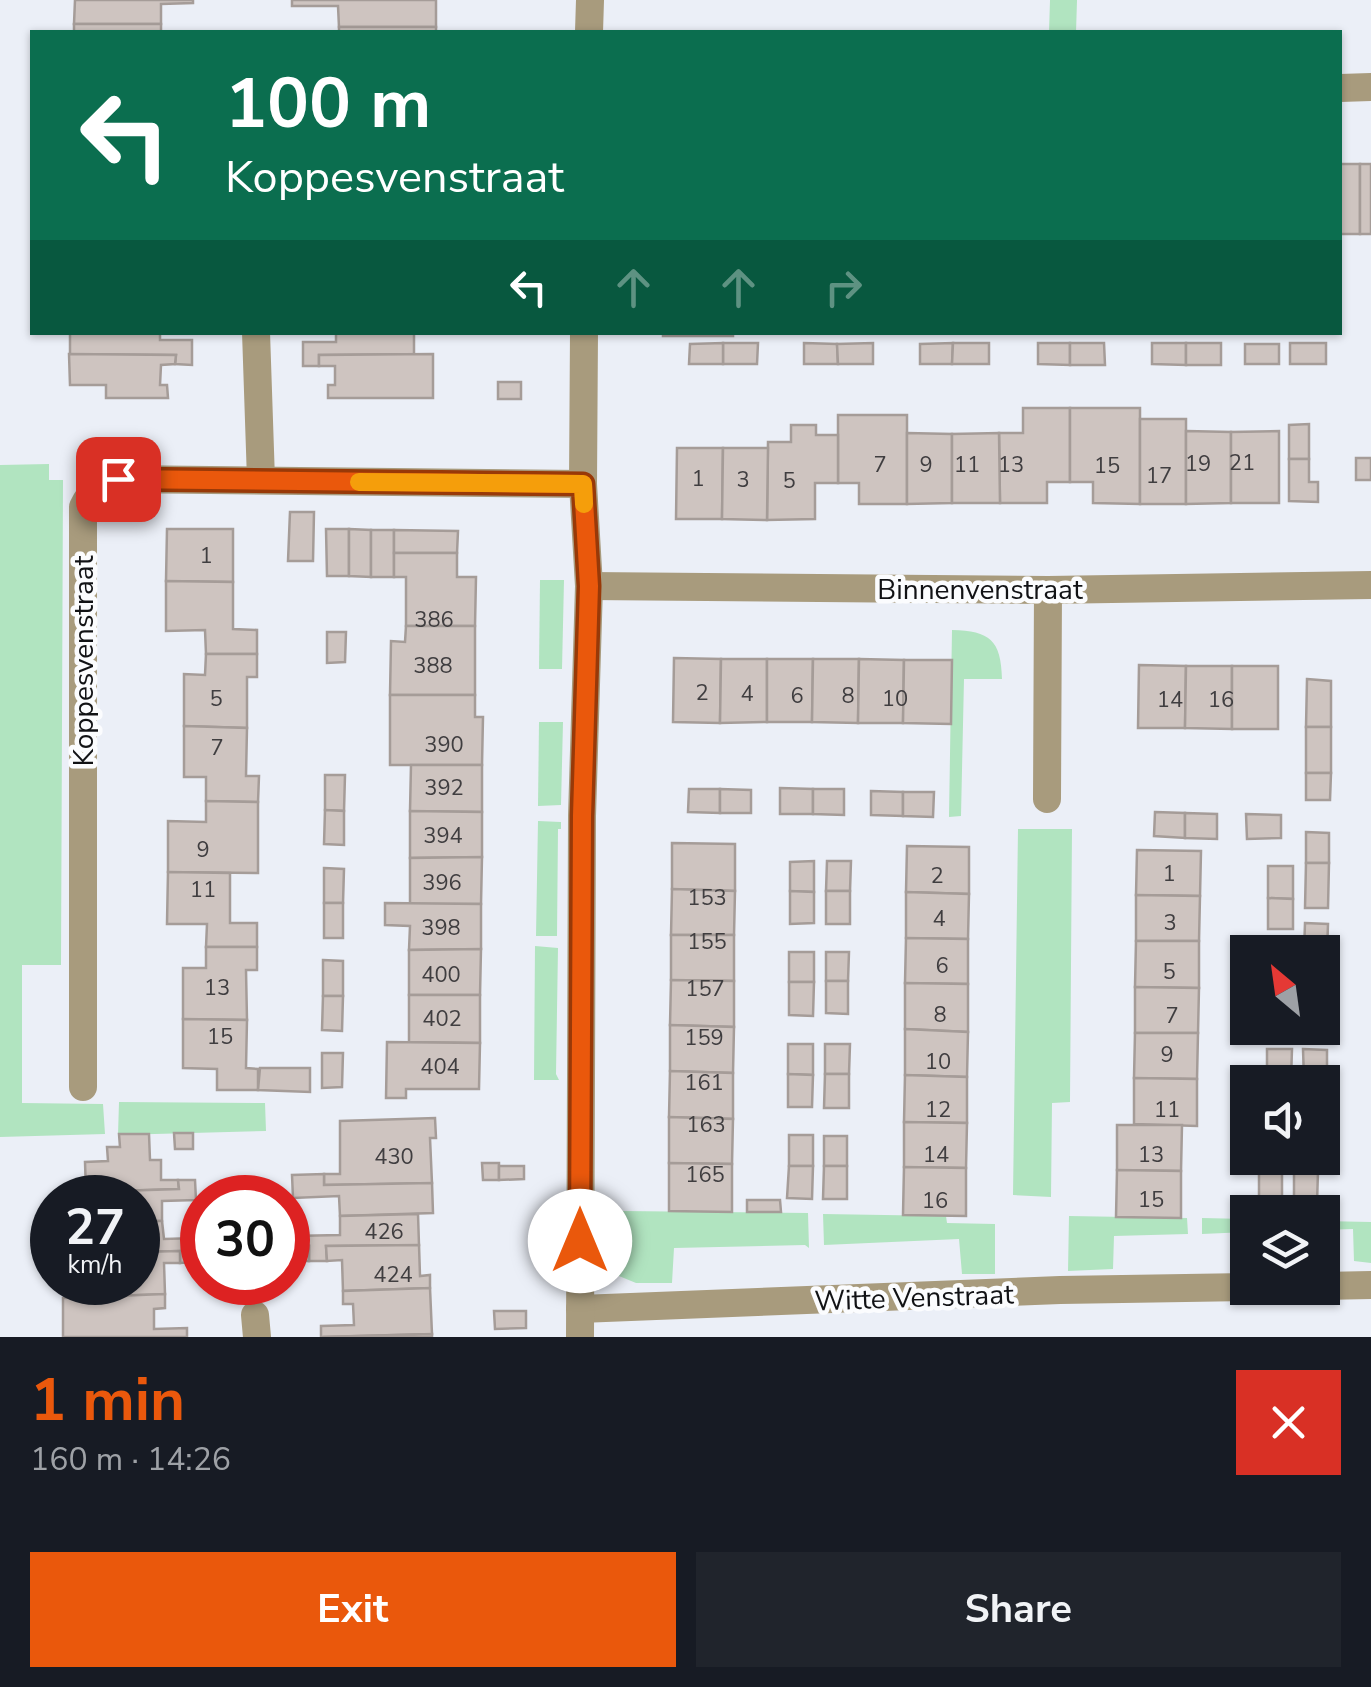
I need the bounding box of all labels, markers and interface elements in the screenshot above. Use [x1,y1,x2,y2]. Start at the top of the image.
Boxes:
text: 100 m [225,56,431,152]
icon: left [60,70,190,200]
text: Koppesvenstraat [225,147,564,208]
icon: left [501,260,556,315]
icon: ahead [606,260,661,315]
icon: ahead [711,260,766,315]
icon: right [816,260,871,315]
pin [76,437,161,522]
house number: 21 [1229,448,1255,478]
house number: 19 [1185,449,1211,479]
house number: 7 [873,450,887,480]
house number: 9 [919,450,933,480]
house number: 11 [954,450,980,480]
house number: 13 [998,450,1024,480]
house number: 15 [1094,451,1120,481]
icon: arrive [91,452,146,507]
house number: 17 [1146,461,1172,491]
house number: 1 [691,464,705,494]
house number: 3 [736,465,750,495]
house number: 5 [782,466,796,496]
house number: 1 [199,541,213,571]
street label: Koppesvenstraat [65,555,103,767]
street label: Binnenvenstraat [877,571,1083,609]
house number: 386 [414,605,454,635]
house number: 388 [413,651,453,681]
house number: 2 [695,678,709,708]
house number: 4 [740,679,754,709]
house number: 6 [790,681,804,711]
house number: 8 [841,681,855,711]
house number: 5 [209,684,223,714]
house number: 10 [882,684,908,714]
house number: 14 [1157,685,1183,715]
house number: 16 [1208,685,1234,715]
house number: 390 [424,730,464,760]
house number: 7 [210,733,224,763]
house number: 392 [424,773,464,803]
house number: 394 [423,821,463,851]
house number: 9 [196,835,210,865]
house number: 1 [1162,859,1176,889]
house number: 2 [930,861,944,891]
house number: 396 [422,868,462,898]
house number: 11 [190,875,216,905]
house number: 153 [687,883,727,913]
house number: 4 [932,904,946,934]
house number: 3 [1163,908,1177,938]
house number: 398 [421,913,461,943]
house number: 155 [687,927,727,957]
north arrow [1230,935,1340,1045]
map controls [1230,935,1340,1305]
house number: 6 [935,951,949,981]
house number: 5 [1162,957,1176,987]
house number: 400 [421,960,461,990]
house number: 13 [204,973,230,1003]
house number: 157 [685,974,725,1004]
house number: 8 [933,1000,947,1030]
house number: 7 [1165,1001,1179,1031]
house number: 402 [422,1004,462,1034]
house number: 15 [207,1022,233,1052]
house number: 159 [684,1023,724,1053]
house number: 9 [1160,1040,1174,1070]
house number: 10 [925,1047,951,1077]
house number: 404 [420,1052,460,1082]
button: sound [1230,1065,1340,1175]
house number: 161 [684,1068,724,1098]
house number: 12 [925,1095,951,1125]
house number: 11 [1154,1095,1180,1125]
house number: 163 [686,1110,726,1140]
house number: 14 [923,1140,949,1170]
house number: 13 [1138,1140,1164,1170]
house number: 430 [374,1142,414,1172]
house number: 165 [685,1160,725,1190]
speed limit sign: 30 [180,1175,310,1305]
house number: 15 [1138,1185,1164,1215]
house number: 16 [922,1186,948,1216]
position arrow [528,1189,632,1293]
text: 27 [65,1193,125,1262]
button: layers [1230,1195,1340,1305]
house number: 426 [364,1217,404,1247]
text: km/h [67,1248,123,1282]
house number: 424 [373,1260,413,1290]
street label: Witte Venstraat [814,1276,1015,1320]
text: 1 min [30,1359,185,1441]
button: close [1236,1370,1341,1475]
text: 160 m · 14:26 [30,1438,231,1481]
button: Exit [30,1552,676,1667]
button: Share [696,1552,1341,1667]

